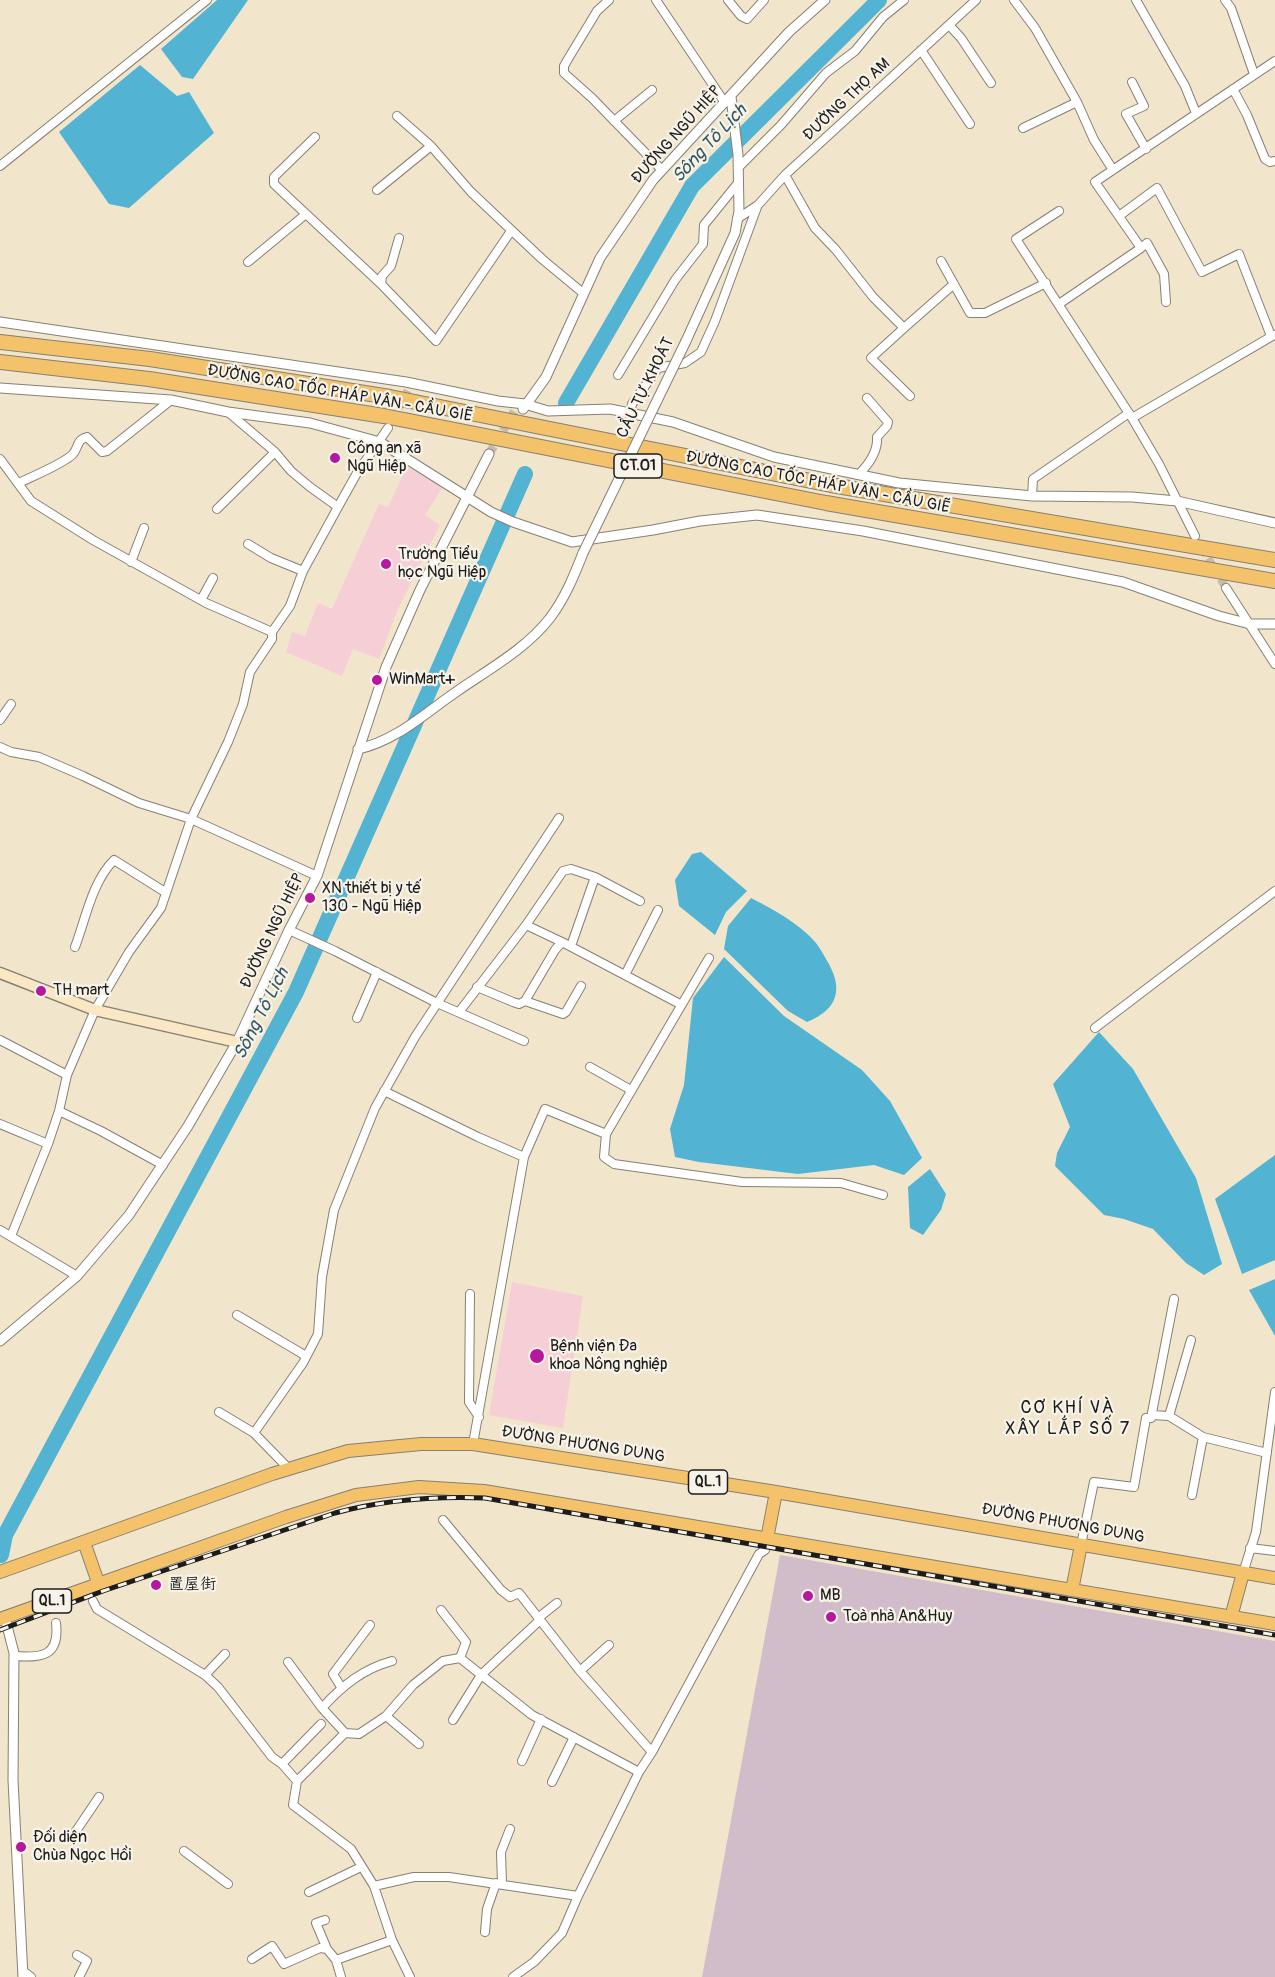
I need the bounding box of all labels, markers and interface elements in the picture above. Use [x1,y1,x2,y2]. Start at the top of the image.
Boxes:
street label: ĐƯỜNG THỌ AM [799,55,895,145]
street label: ĐƯỜNG NGŨ HIỆP [628,82,726,188]
water label: Sông Tô Lịch [668,100,752,188]
street label: CẦU TỰ KHOÁT [613,335,679,441]
street label: ĐƯỜNG CAO TỐC PHÁP VÂN - CẦU GIẼ [206,361,474,427]
place label: Công an xã Ngũ Hiệp [347,439,422,477]
street label: ĐƯỜNG CAO TỐC PHÁP VÂN - CẦU GIẼ [684,448,952,518]
marker: Công an xã Ngũ Hiệp [328,451,342,465]
road number: CT.01 [614,454,662,478]
place label: Trường Tiểu học Ngũ Hiệp [398,545,486,583]
marker: Trường Tiểu học Ngũ Hiệp [379,557,393,571]
place label: WinMart+ [389,670,455,690]
marker: WinMart+ [370,673,384,687]
street label: ĐƯỜNG NGŨ HIỆP [237,870,309,992]
place label: XN thiết bị y tế 130 - Ngũ Hiệp [322,879,422,917]
marker: XN thiết bị y tế 130 - Ngũ Hiệp [303,891,317,905]
water label: Sông Tô Lịch [230,965,294,1063]
place label: TH mart [53,981,109,1001]
marker: TH mart [34,984,48,998]
place label: Bệnh viện Đa khoa Nông nghiệp [550,1337,668,1375]
marker: Bệnh viện Đa khoa Nông nghiệp [528,1347,546,1365]
district label: CƠ KHÍ VÀ XÂY LẮP SỐ 7 [1005,1397,1131,1440]
street label: ĐƯỜNG PHƯƠNG DUNG [500,1423,666,1467]
road number: QL.1 [688,1470,728,1494]
street label: ĐƯỜNG PHƯƠNG DUNG [980,1500,1146,1548]
place label: 置屋街 [168,1575,216,1595]
marker: 置屋街 [149,1578,163,1592]
place label: MB [820,1586,841,1606]
road number: QL.1 [32,1589,72,1613]
marker: MB [801,1589,815,1603]
place label: Toà nhà An&Huy [843,1607,952,1627]
marker: Toà nhà An&Huy [824,1610,838,1624]
place label: Đối diện Chùa Ngọc Hồi [33,1828,131,1866]
marker: Đối diện Chùa Ngọc Hồi [14,1840,28,1854]

